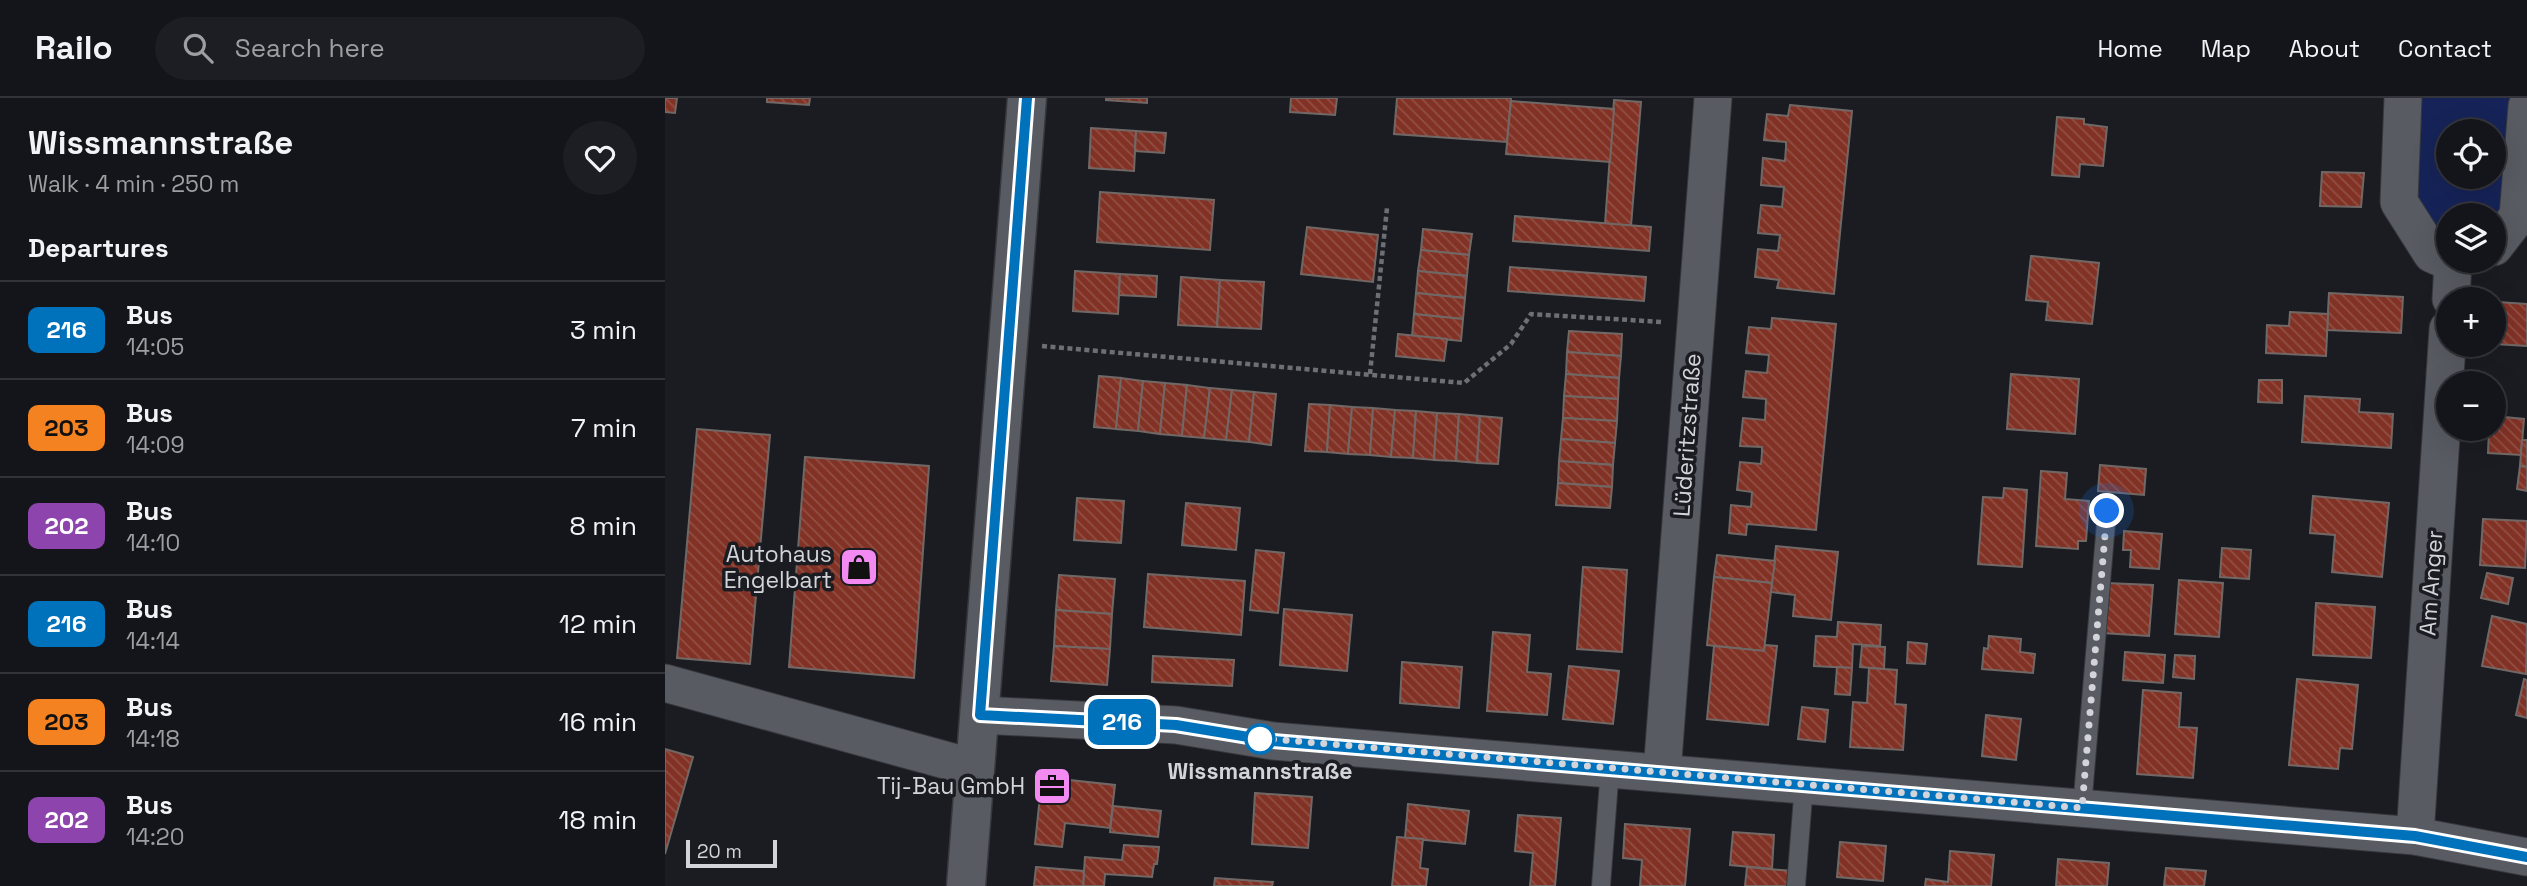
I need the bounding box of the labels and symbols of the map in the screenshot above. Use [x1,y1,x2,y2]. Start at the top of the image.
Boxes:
street label: Lüderitzstraße [1666,352,1708,518]
your location [2089,493,2124,528]
street label: Am Anger [2412,529,2450,637]
place label: Autohaus Engelbart [724,539,832,595]
shop icon: Autohaus Engelbart [838,546,880,588]
line badge: 216 [1082,699,1162,745]
marker: Wissmannstraße [1245,724,1275,754]
place label: Wissmannstraße [1168,756,1352,786]
office icon: Tij-Bau GmbH [1031,765,1073,807]
place label: Tij-Bau GmbH [877,771,1025,801]
scale bar [686,837,777,869]

